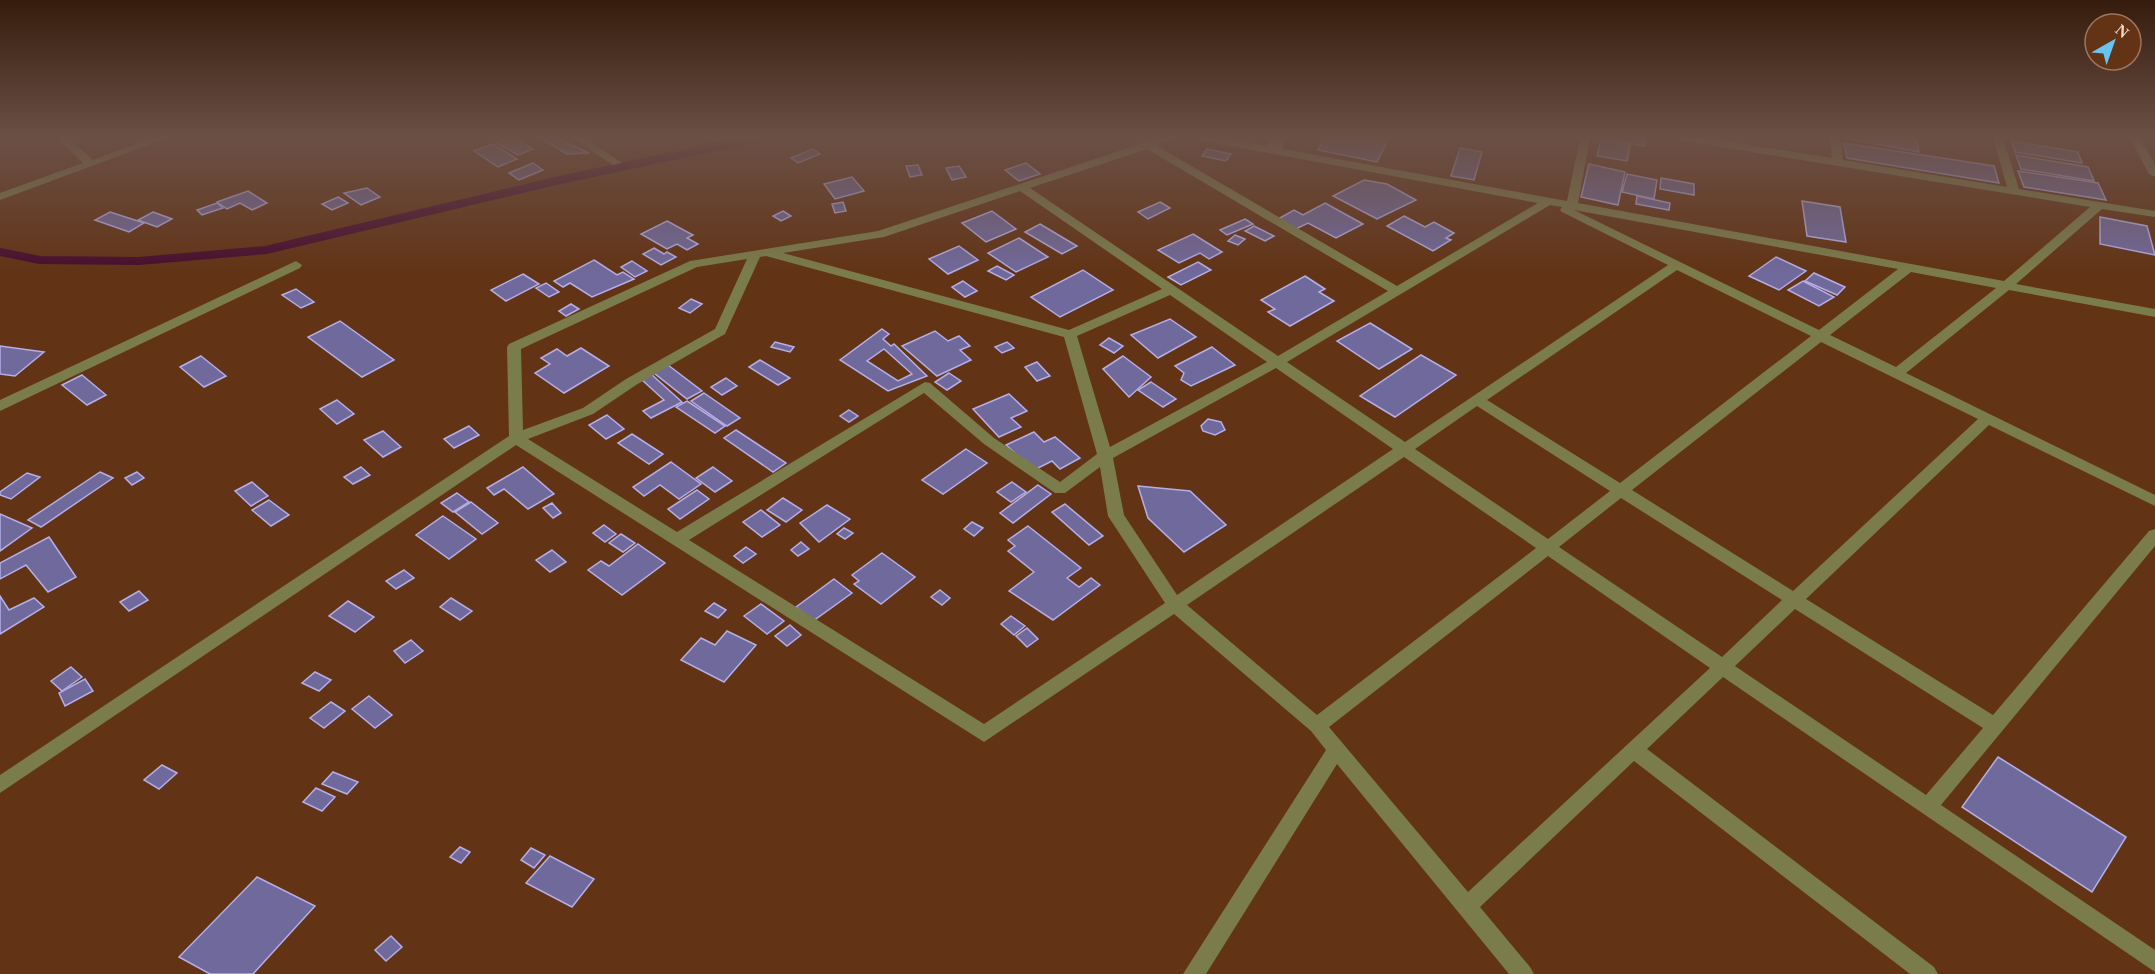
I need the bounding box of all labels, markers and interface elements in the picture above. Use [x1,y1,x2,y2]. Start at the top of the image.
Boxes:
north arrow [2083,12,2143,72]
text: N [2112,21,2133,41]

